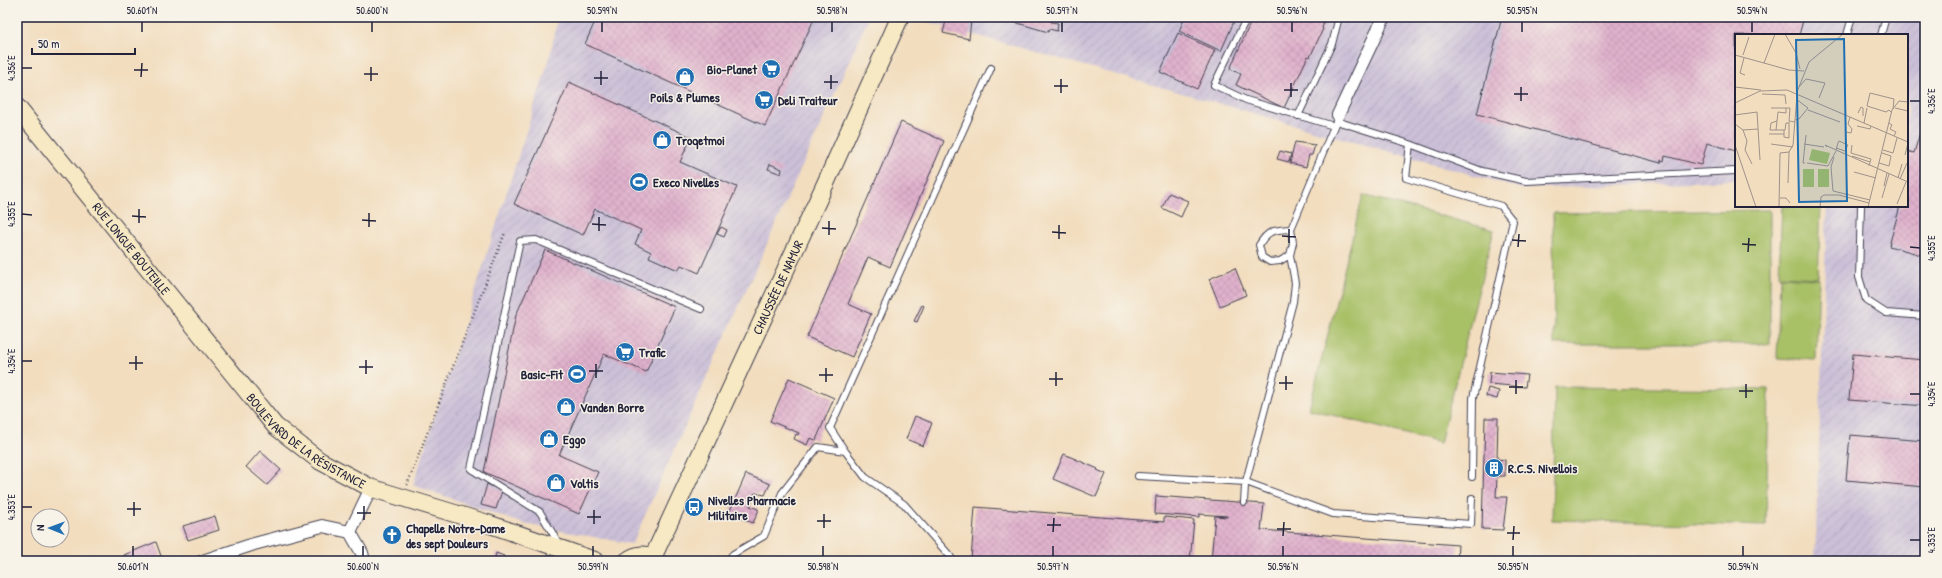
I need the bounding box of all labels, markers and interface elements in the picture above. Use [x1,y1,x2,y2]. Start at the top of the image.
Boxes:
text: 50.601°N [127,4,157,17]
text: 50.600°N [356,4,388,17]
text: 50.599°N [587,4,617,17]
text: 50.598°N [817,4,847,17]
text: 50.597°N [1046,4,1078,17]
text: 50.596°N [1277,4,1307,17]
text: 50.595°N [1507,4,1537,17]
text: 50.594°N [1737,4,1767,17]
scale bar [32,30,135,56]
inset map [1735,34,1908,207]
text: 50 m [38,35,59,52]
text: 4.356°E [5,55,18,81]
supermarket icon: Bio-Planet [760,58,782,80]
place label: Bio-Planet [707,60,758,78]
shop icon: Poils & Plumes [674,66,696,88]
place label: Poils & Plumes [650,88,720,106]
text: 4.356°E [1925,88,1938,114]
supermarket icon: Deli Traiteur [753,89,775,111]
place label: Deli Traiteur [778,91,839,109]
shop icon: Troqetmoi [651,129,673,151]
place label: Troqetmoi [675,131,725,150]
sports icon: Execo Nivelles [628,171,650,193]
place label: Execo Nivelles [653,173,719,191]
street label: RUE LONGUE BOUTEILLE [89,198,175,299]
text: 4.355°E [5,201,18,227]
text: 4.355°E [1925,235,1938,261]
street label: CHAUSSÉE DE NAMUR [748,237,807,338]
supermarket icon: Trafic [614,341,636,363]
place label: Trafic [638,343,666,361]
text: 4.354°E [5,348,18,374]
sports icon: Basic-Fit [566,363,588,385]
place label: Basic-Fit [521,365,564,383]
text: 4.354°E [1925,381,1938,407]
street label: BOULEVARD DE LA RÉSISTANCE [243,389,369,493]
shop icon: Vanden Borre [555,396,577,418]
place label: Vanden Borre [580,398,645,416]
shop icon: Eggo [538,428,560,450]
place label: Eggo [563,430,586,449]
building icon: R.C.S. Nivellois [1483,457,1505,479]
place label: R.C.S. Nivellois [1508,459,1577,477]
shop icon: Voltis [545,472,567,494]
place label: Voltis [570,474,598,492]
place label: Nivelles Pharmacie Militaire [708,491,797,524]
text: 4.353°E [5,494,18,520]
bus stop icon: Nivelles Pharmacie Militaire [683,496,705,518]
north arrow [30,508,70,548]
place label: Chapelle Notre-Dame des sept Douleurs [406,519,506,553]
church icon: Chapelle Notre-Dame des sept Douleurs [381,524,403,546]
text: N [33,525,47,531]
text: 4.353°E [1925,527,1938,553]
text: 50.601°N [118,560,148,573]
text: 50.600°N [347,560,379,573]
text: 50.599°N [578,560,608,573]
text: 50.598°N [808,560,838,573]
text: 50.597°N [1037,560,1069,573]
text: 50.596°N [1268,560,1298,573]
text: 50.595°N [1498,560,1528,573]
text: 50.594°N [1728,560,1758,573]

